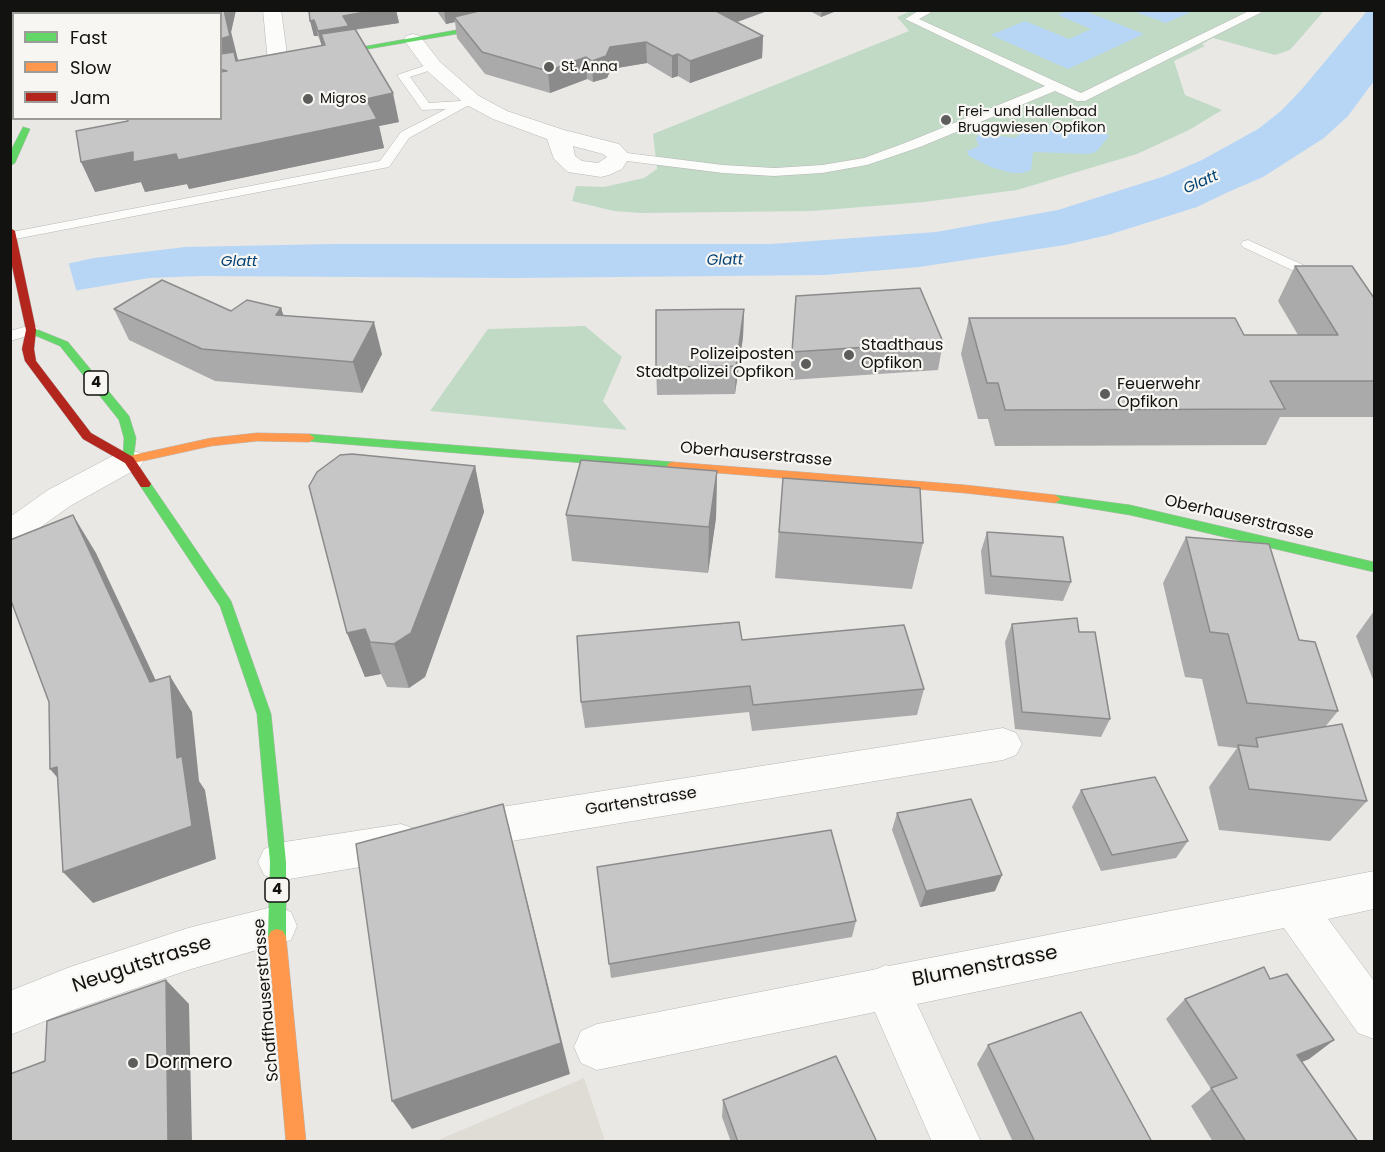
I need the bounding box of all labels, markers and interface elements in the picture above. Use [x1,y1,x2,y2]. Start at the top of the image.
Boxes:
legend [12,12,222,120]
text: Fast [70,25,107,50]
text: Slow [70,55,111,80]
place label: St. Anna [561,59,618,75]
marker: St. Anna [542,60,556,74]
text: Jam [70,85,110,110]
place label: Migros [320,91,366,107]
marker: Migros [301,92,315,106]
place label: Frei- und Hallenbad Bruggwiesen Opfikon [958,104,1106,136]
marker: Frei- und Hallenbad Bruggwiesen Opfikon [939,113,953,127]
water label: Glatt [1181,167,1221,199]
water label: Glatt [707,252,743,270]
water label: Glatt [221,253,257,271]
place label: Stadthaus Opfikon [861,336,943,374]
place label: Polizeiposten Stadtpolizei Opfikon [636,345,794,383]
marker: Stadthaus Opfikon [842,348,856,362]
marker: Polizeiposten Stadtpolizei Opfikon [799,357,813,371]
road number: 4 [84,371,108,395]
place label: Feuerwehr Opfikon [1117,375,1200,413]
marker: Feuerwehr Opfikon [1098,387,1112,401]
street label: Oberhauserstrasse [679,439,833,471]
street label: Oberhauserstrasse [1163,492,1315,544]
street label: Gartenstrasse [584,784,698,820]
road number: 4 [265,878,289,902]
street label: Schaffhauserstrasse [250,918,284,1082]
street label: Neugutstrasse [69,931,215,999]
street label: Blumenstrasse [910,941,1060,993]
place label: Dormero [145,1051,233,1075]
marker: Dormero [126,1056,140,1070]

